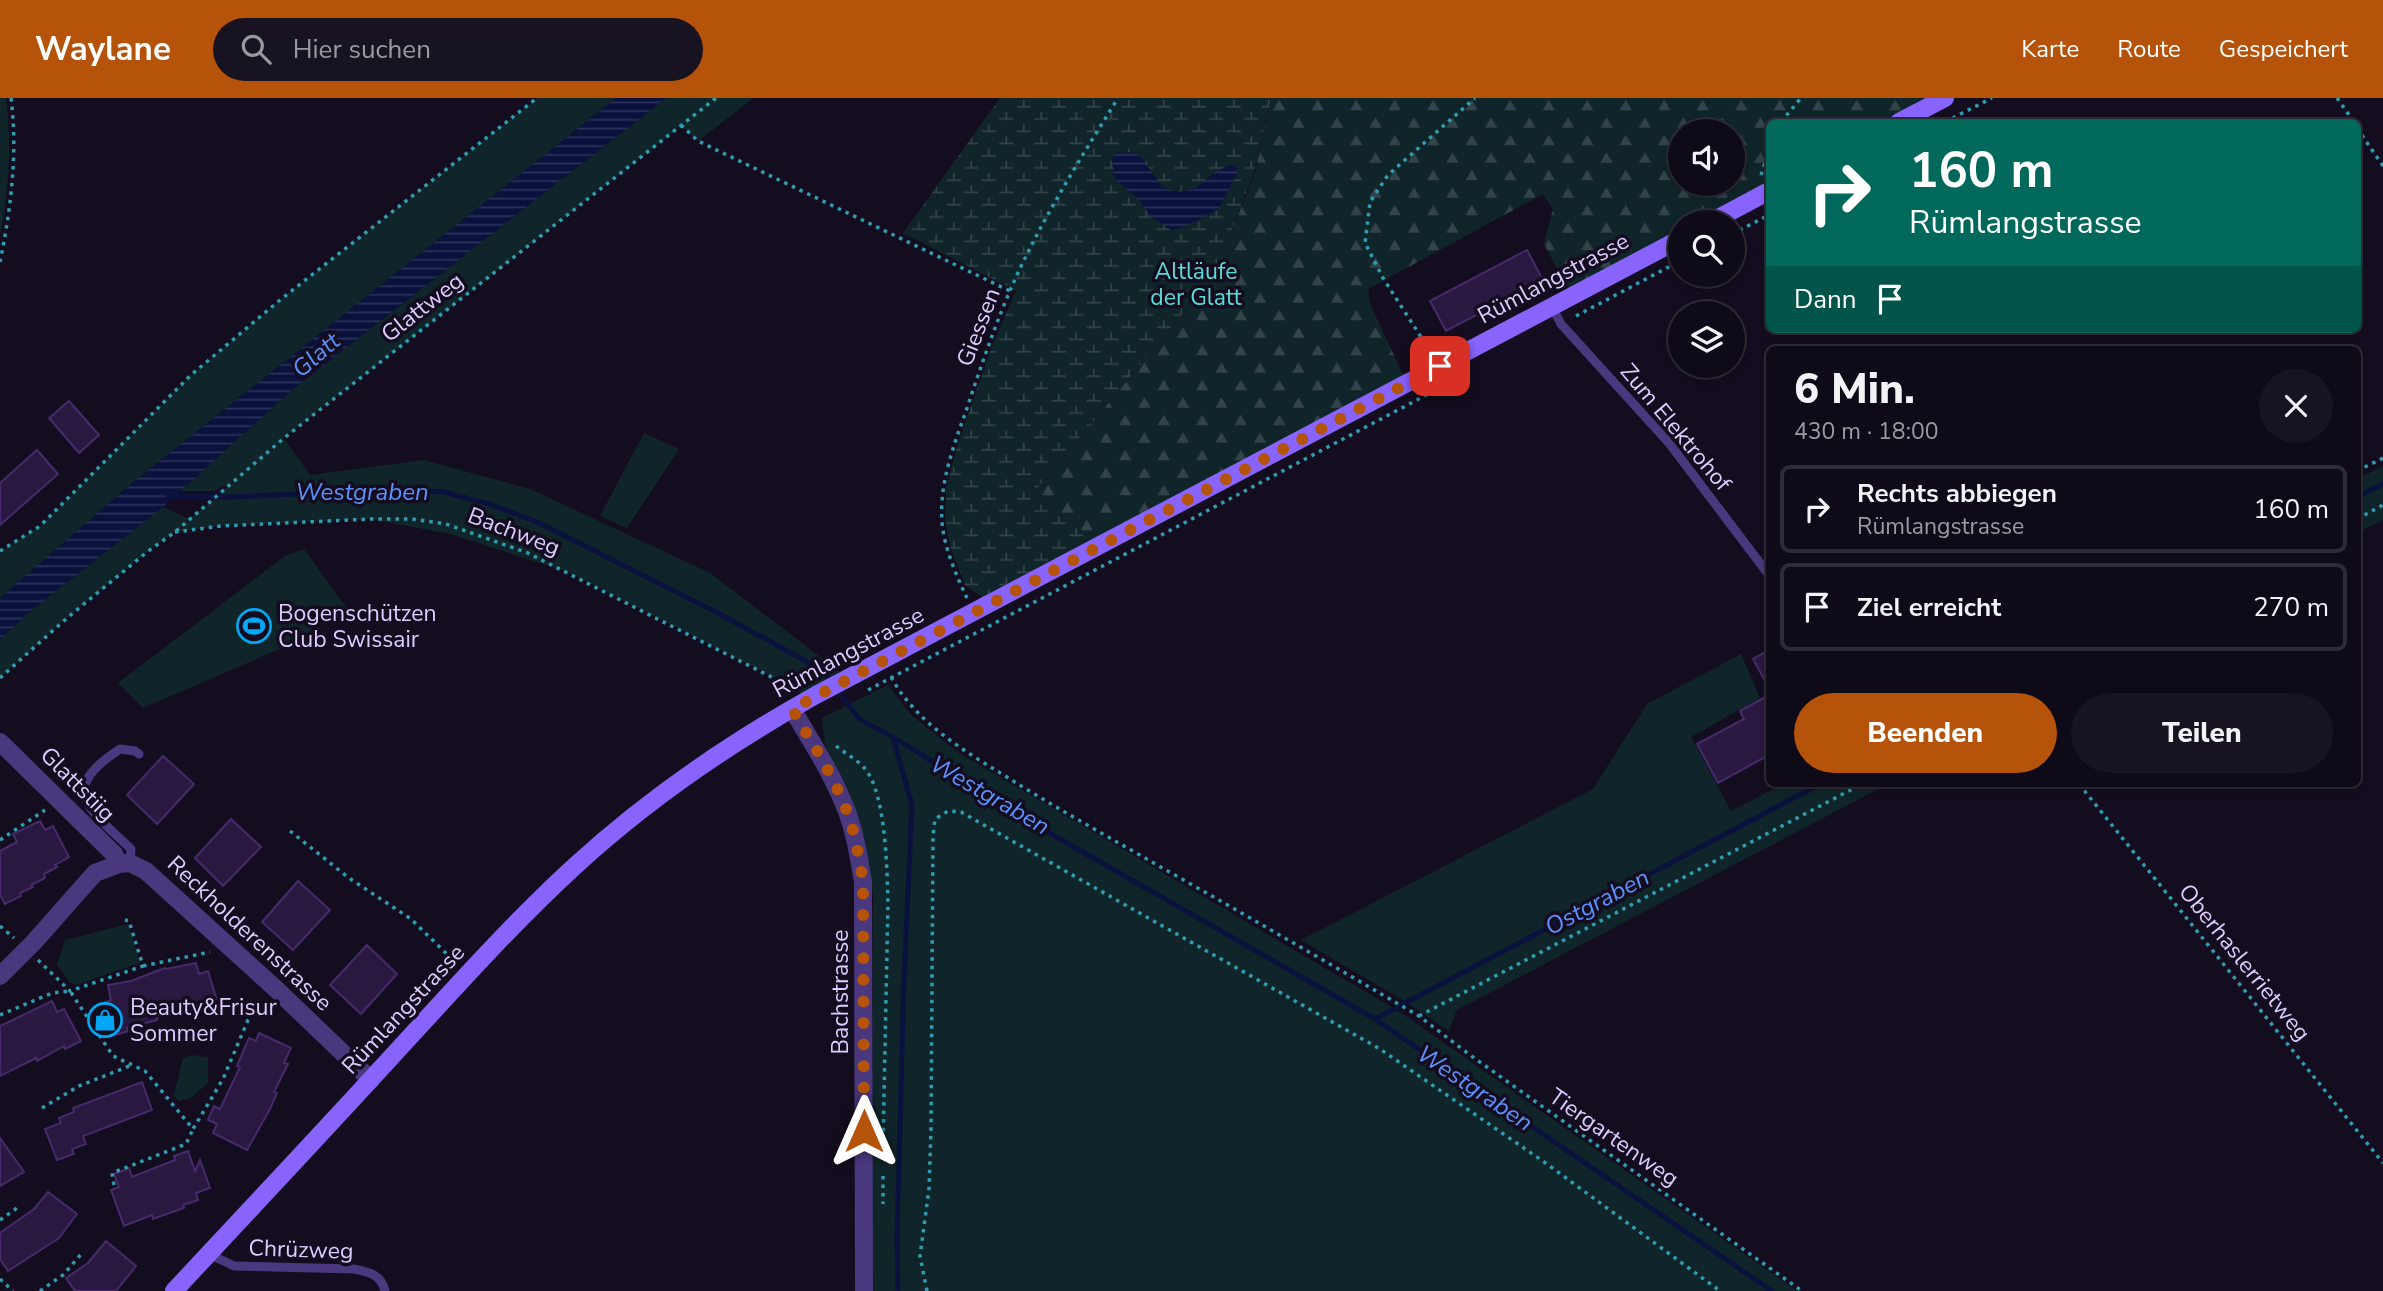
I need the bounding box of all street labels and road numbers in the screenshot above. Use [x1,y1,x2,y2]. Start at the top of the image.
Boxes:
street label: Rümlangstrasse [1472,226,1634,331]
street label: Glattweg [375,265,470,349]
street label: Giessen [949,283,1008,371]
street label: Zum Elektrohof [1613,357,1738,498]
street label: Bachweg [463,500,564,563]
street label: Rümlangstrasse [767,600,929,705]
street label: Glattstiig [33,740,122,829]
street label: Reckholderenstrasse [161,849,339,1018]
street label: Oberhaslerrietweg [2172,877,2318,1047]
street label: Bachstrasse [825,929,856,1055]
street label: Rümlangstrasse [335,938,472,1081]
street label: Tiergartenweg [1543,1081,1685,1194]
street label: Chrüzweg [248,1232,354,1267]

